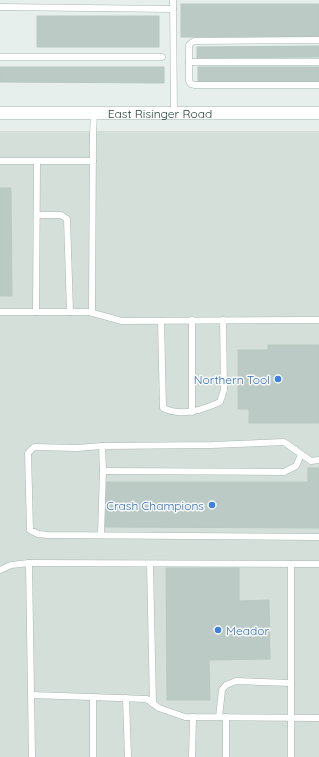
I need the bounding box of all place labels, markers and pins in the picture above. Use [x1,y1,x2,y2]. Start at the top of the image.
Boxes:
place label: Northern Tool [194,372,270,387]
marker: Northern Tool [273,374,283,384]
place label: Crash Champions [106,498,204,513]
marker: Crash Champions [207,500,217,510]
place label: Meador [226,623,270,638]
marker: Meador [213,625,223,635]

